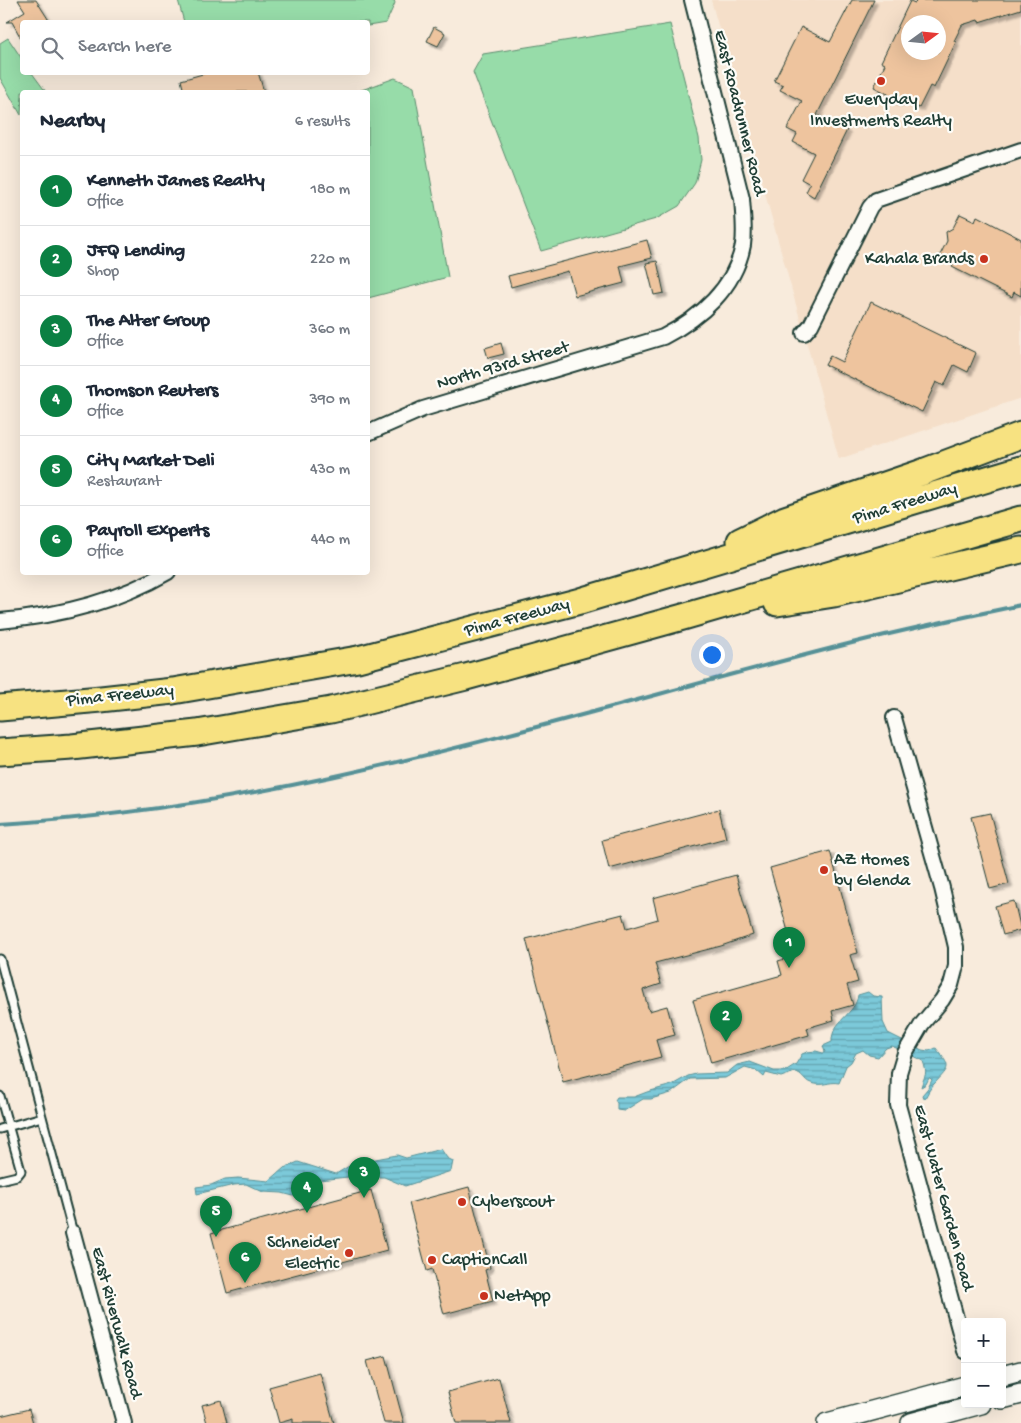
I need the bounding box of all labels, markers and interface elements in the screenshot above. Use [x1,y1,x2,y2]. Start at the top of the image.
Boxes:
north arrow [901,15,946,60]
search box [20,20,370,75]
street label: East Roadrunner Road [708,28,770,199]
icon: search [38,34,66,62]
text: Search here [78,36,172,59]
marker: Everyday Investments Realty [875,75,887,87]
place label: Everyday Investments Realty [810,90,952,132]
text: Nearby [40,110,105,135]
text: 6 results [295,113,350,132]
text: Kenneth James Realty [87,170,265,193]
text: 1 [53,181,59,200]
text: 180 m [311,181,350,200]
text: Office [87,193,124,212]
text: JFQ Lending [87,240,185,263]
place label: Kahala Brands [865,249,975,270]
text: 2 [52,251,60,270]
text: 220 m [310,251,350,270]
marker: Kahala Brands [978,253,990,265]
text: Shop [87,263,119,282]
text: The Alter Group [87,310,210,333]
text: 3 [52,321,60,340]
text: 360 m [309,321,350,340]
text: Office [87,333,124,352]
street label: North 93rd Street [435,337,573,395]
text: Thomson Reuters [87,380,218,403]
text: 4 [52,391,60,410]
text: 390 m [309,391,350,410]
text: Office [87,403,124,422]
text: City Market Deli [87,450,215,473]
text: 5 [52,461,60,480]
text: 430 m [310,461,350,480]
text: Restaurant [87,473,161,492]
street label: Pima Freeway [849,478,960,530]
text: Payroll Experts [87,520,209,543]
text: 6 [52,531,60,550]
text: 440 m [311,531,350,550]
text: Office [87,543,124,562]
street label: Pima Freeway [461,594,572,642]
your location [699,642,725,668]
street label: Pima Freeway [64,680,175,712]
place label: AZ Homes by Glenda [834,850,911,892]
marker: AZ Homes by Glenda [818,864,830,876]
pin: 1 [773,927,805,968]
pin: 2 [710,1001,742,1042]
street label: East Water Garden Road [908,1103,978,1295]
pin: 3 [348,1157,380,1198]
pin: 4 [291,1172,323,1213]
place label: Cyberscout [472,1192,555,1213]
pin: 5 [200,1196,232,1237]
marker: Cyberscout [456,1196,468,1208]
place label: Schneider Electric [267,1233,341,1275]
pin: 6 [229,1242,261,1283]
street label: East Riverwalk Road [86,1245,147,1402]
marker: Schneider Electric [343,1247,355,1259]
place label: CaptionCall [442,1250,527,1271]
marker: CaptionCall [426,1254,438,1266]
place label: NetApp [494,1286,551,1307]
marker: NetApp [478,1290,490,1302]
map controls [961,1318,1006,1408]
button: + [961,1318,1006,1363]
button: − [961,1363,1006,1408]

